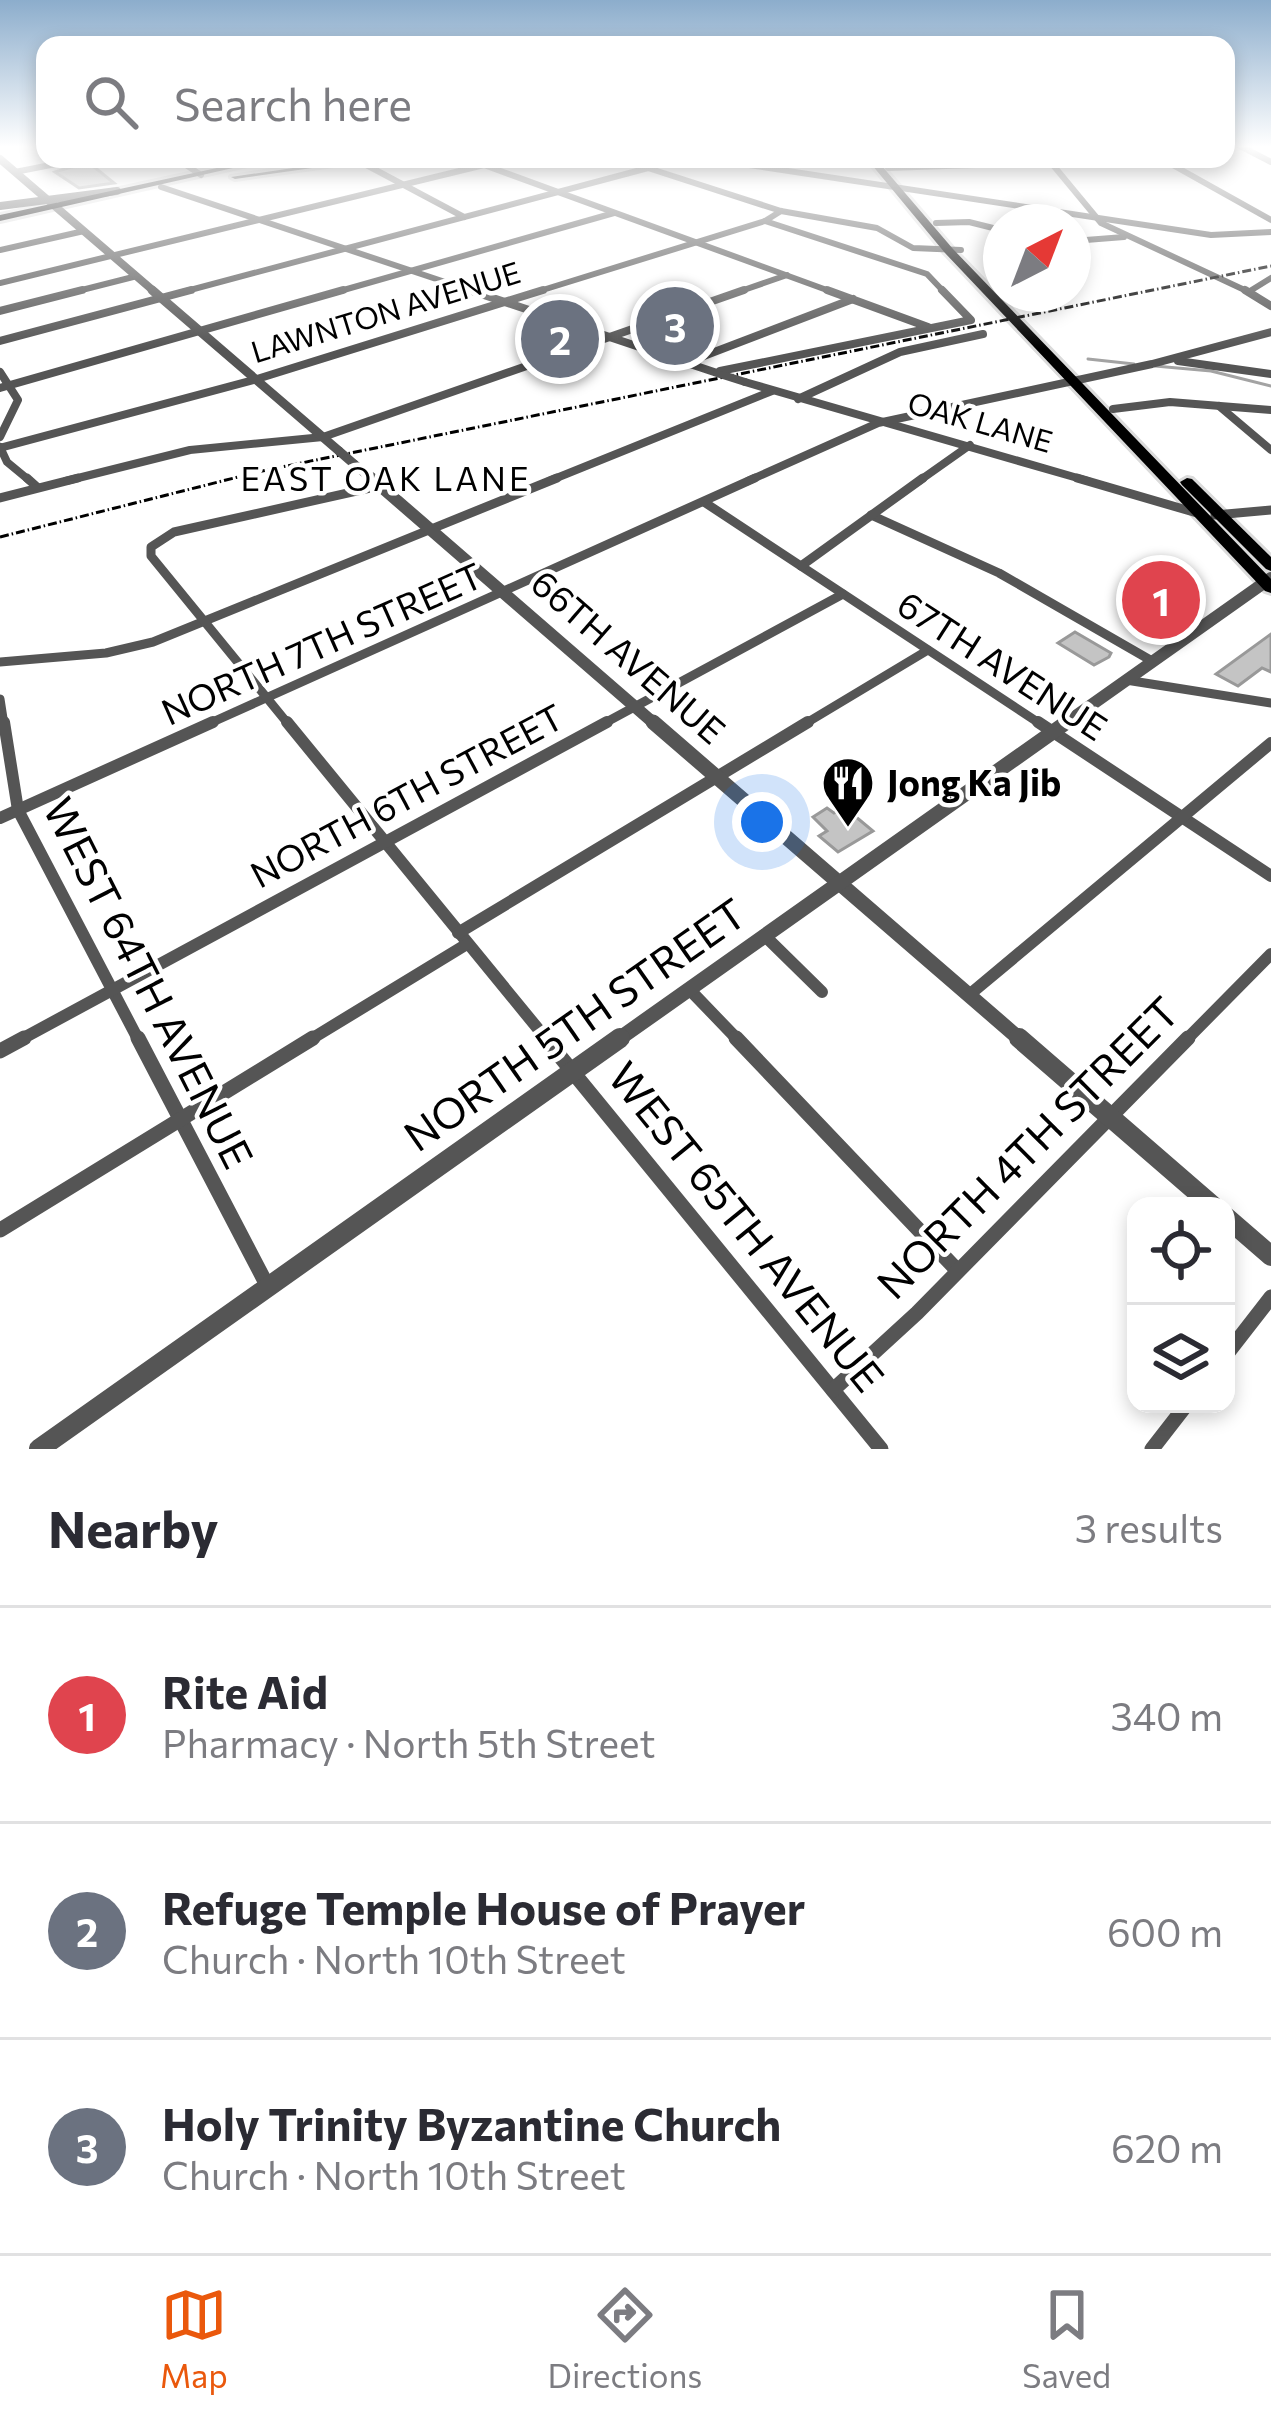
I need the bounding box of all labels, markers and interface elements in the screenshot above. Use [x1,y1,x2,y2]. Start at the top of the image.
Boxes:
search box [36,36,1235,168]
icon: search [78,69,144,135]
text: Search here [174,75,412,130]
north arrow [983,204,1091,312]
street label: LAWNTON AVENUE [246,252,524,369]
pin: 3 [636,281,714,371]
pin: 2 [521,294,599,384]
street label: OAK LANE [904,382,1057,459]
district label: EAST OAK LANE [240,457,532,498]
street label: NORTH 7TH STREET [154,552,488,733]
pin: 1 [1122,555,1200,645]
street label: 66TH AVENUE [523,559,735,752]
street label: 67TH AVENUE [890,580,1116,748]
street label: NORTH 6TH STREET [242,693,570,895]
restaurant icon: Jong Ka Jib [820,755,876,829]
place label: Jong Ka Jib [887,759,1061,803]
street label: WEST 64TH AVENUE [34,788,266,1176]
your location [732,792,792,852]
street label: NORTH 5TH STREET [393,886,755,1161]
street label: NORTH 4TH STREET [865,985,1188,1308]
street label: WEST 65TH AVENUE [599,1051,896,1401]
map controls [1127,1197,1235,1413]
button: locate [1127,1197,1235,1305]
button: layers [1127,1305,1235,1413]
text: Nearby [48,1496,218,1559]
text: 3 results [1075,1503,1223,1551]
text: Rite Aid [162,1663,328,1718]
text: 1 [78,1691,96,1739]
text: 340 m [1110,1691,1223,1739]
text: Pharmacy · North 5th Street [162,1718,655,1766]
text: Refuge Temple House of Prayer [162,1879,805,1934]
text: 2 [76,1907,98,1955]
text: 600 m [1107,1907,1223,1955]
text: Church · North 10th Street [162,1934,626,1982]
text: Holy Trinity Byzantine Church [162,2095,781,2150]
text: 3 [76,2123,98,2171]
text: 620 m [1111,2123,1223,2171]
text: Church · North 10th Street [162,2150,626,2198]
tab: Map [160,2282,228,2395]
tab: Directions [548,2282,702,2395]
tab: Saved [1022,2282,1111,2395]

